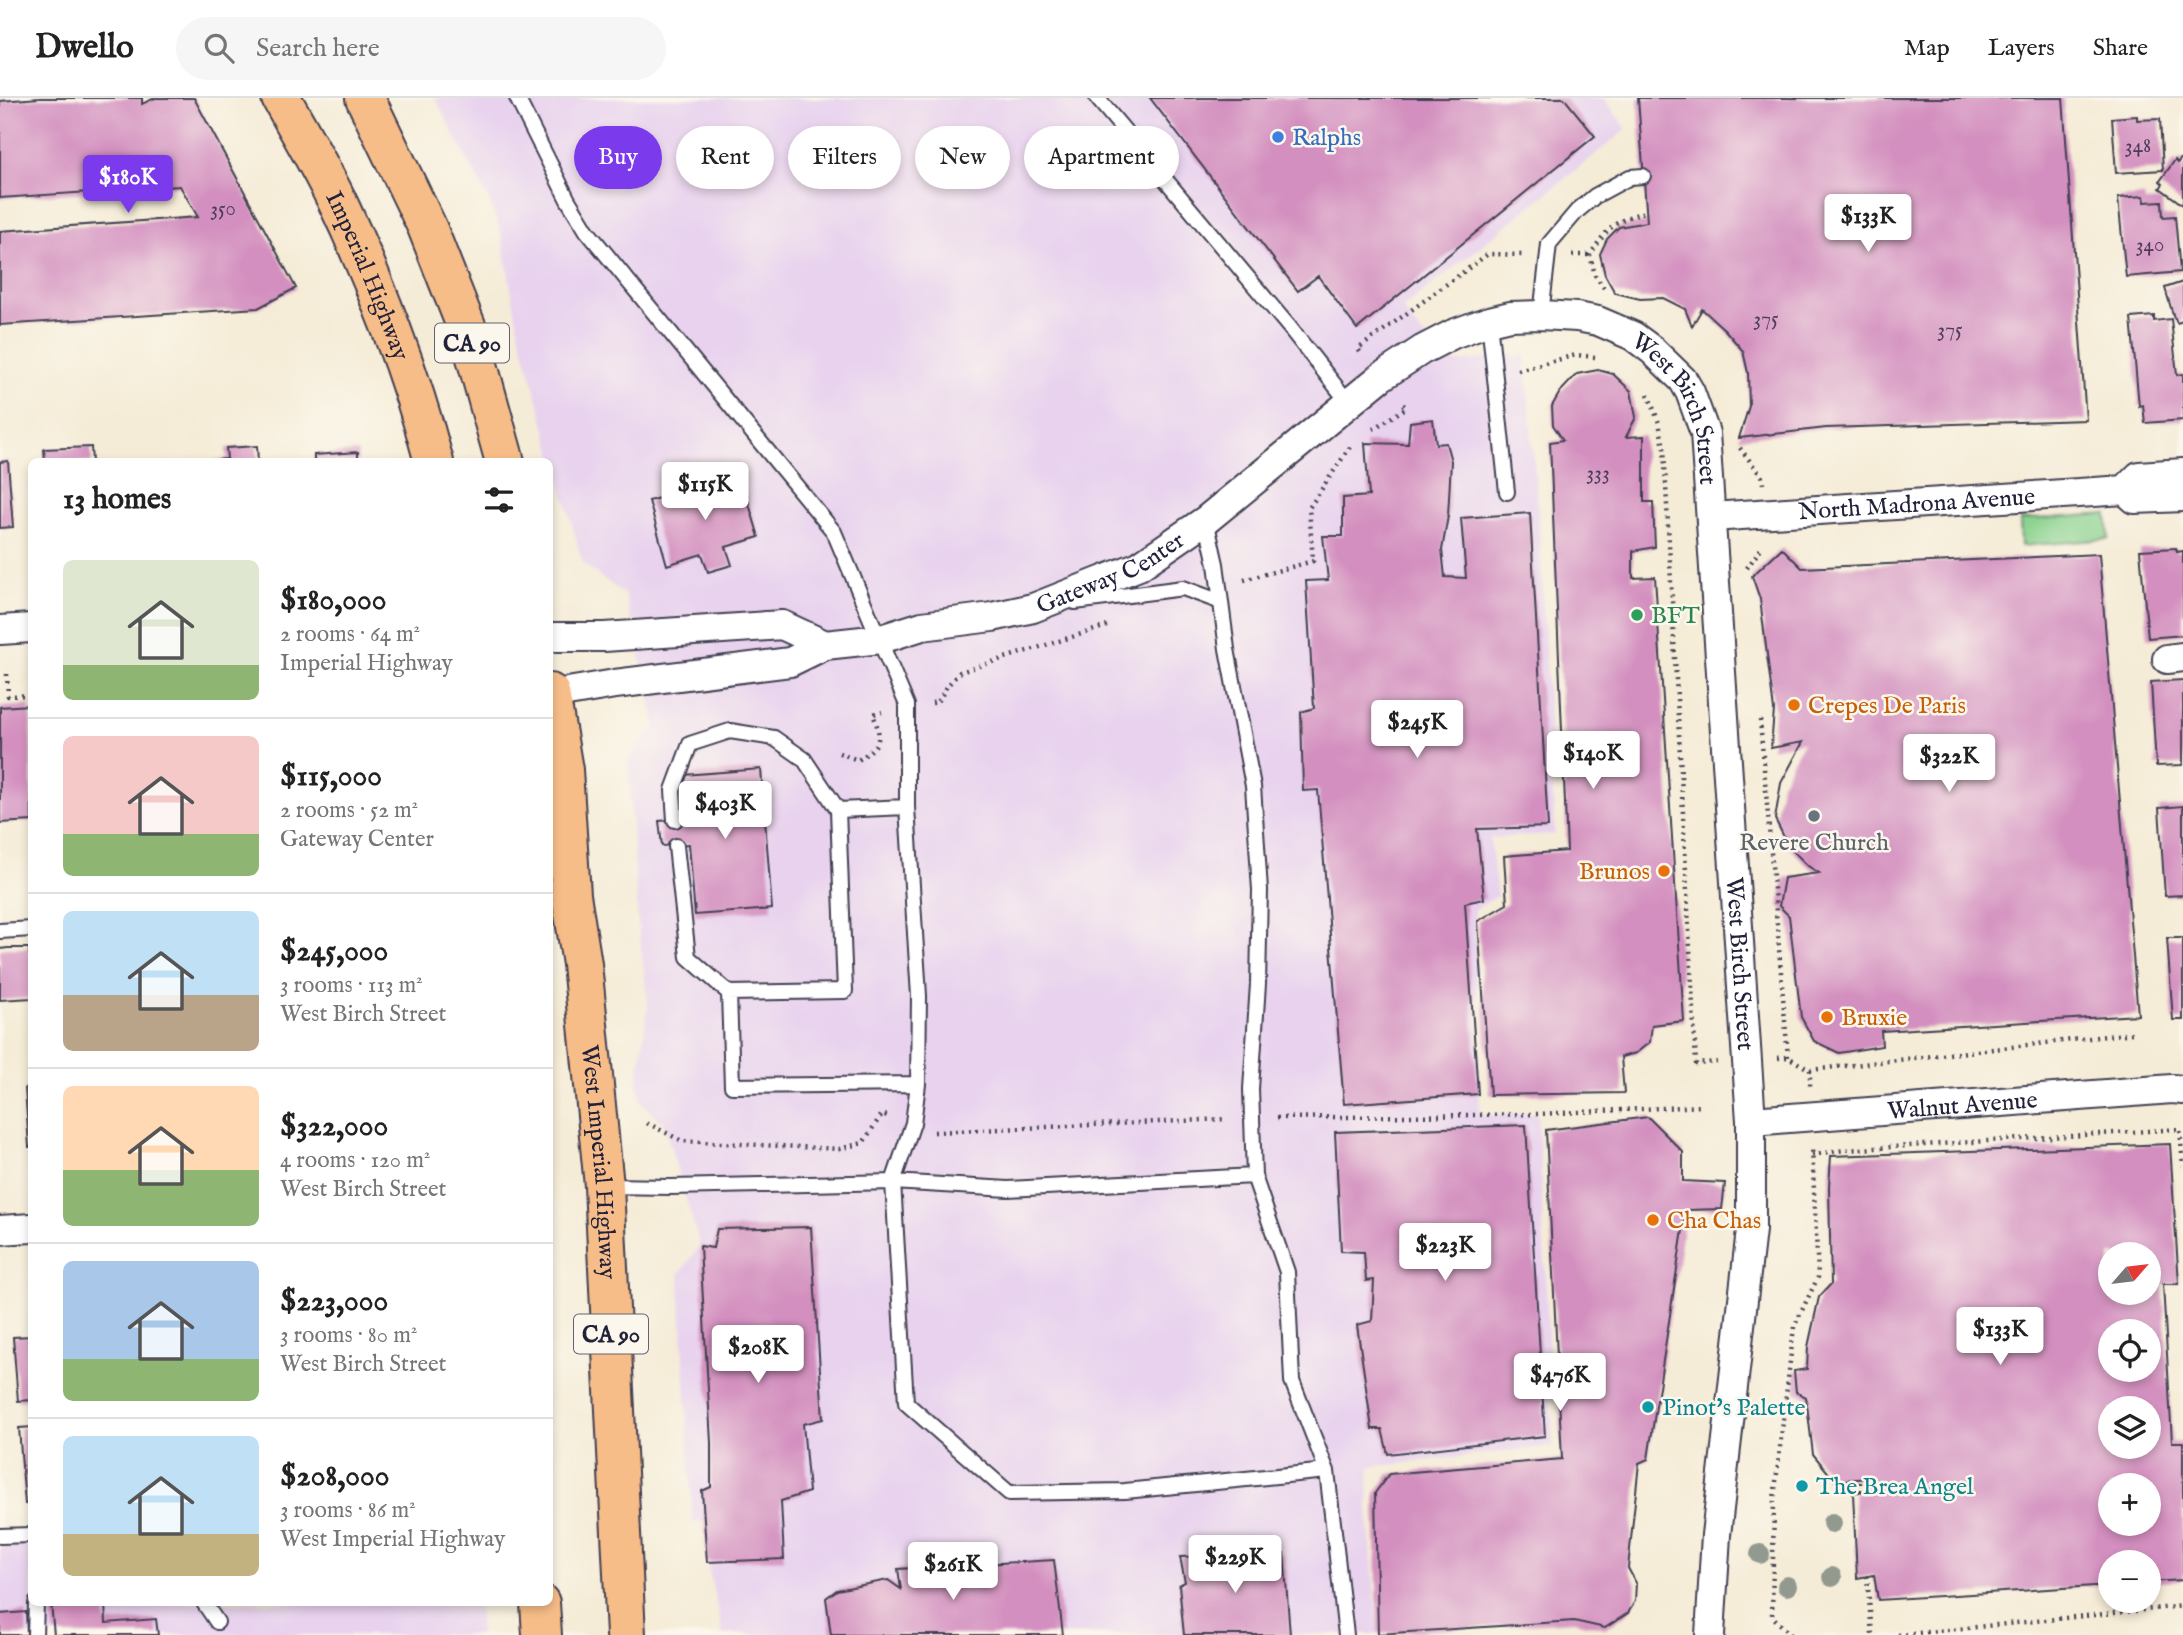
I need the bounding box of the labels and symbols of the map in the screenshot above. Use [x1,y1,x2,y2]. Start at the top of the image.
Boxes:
place label: Ralphs [1292,123,1361,154]
marker: Ralphs [1270,129,1286,145]
house number: 348 [2125,133,2151,160]
pin: $180K [79,156,177,215]
street label: Imperial Highway [318,186,415,365]
pin: $133K [1819,194,1917,254]
house number: 350 [210,196,236,223]
house number: 340 [2136,232,2164,259]
house number: 375 [1753,306,1779,333]
house number: 375 [1937,317,1963,344]
road number: CA 90 [435,324,509,362]
street label: West Birch Street [1625,326,1722,486]
house number: 333 [1586,460,1610,487]
pin: $115K [656,462,754,522]
street label: North Madrona Avenue [1797,482,2036,528]
street label: Gateway Center [1032,525,1191,622]
place label: BFT [1651,601,1700,632]
marker: BFT [1629,607,1645,623]
place label: Crepes De Paris [1808,691,1966,722]
marker: Crepes De Paris [1786,697,1802,713]
pin: $245K [1368,700,1466,760]
pin: $140K [1544,732,1642,791]
pin: $322K [1900,734,1998,794]
pin: $403K [676,782,774,841]
marker: Revere Church [1806,808,1822,824]
place label: Revere Church [1739,828,1889,859]
place label: Brunos [1579,857,1650,888]
marker: Brunos [1656,863,1672,879]
street label: West Birch Street [1718,876,1760,1052]
place label: Bruxie [1841,1003,1907,1034]
marker: Bruxie [1819,1009,1835,1025]
street label: West Imperial Highway [573,1043,623,1280]
street label: Walnut Avenue [1886,1085,2039,1128]
place label: Cha Chas [1667,1206,1761,1237]
marker: Cha Chas [1645,1212,1661,1228]
pin: $223K [1396,1224,1494,1283]
north arrow [2098,1242,2161,1306]
pin: $133K [1951,1308,2049,1367]
road number: CA 90 [574,1315,648,1354]
pin: $208K [709,1326,807,1385]
pin: $476K [1511,1354,1609,1413]
place label: Pinot's Palette [1662,1393,1805,1424]
marker: Pinot's Palette [1640,1399,1656,1415]
place label: The Brea Angel [1816,1472,1974,1503]
marker: The Brea Angel [1794,1478,1810,1494]
pin: $229K [1186,1536,1284,1595]
pin: $261K [904,1542,1002,1602]

